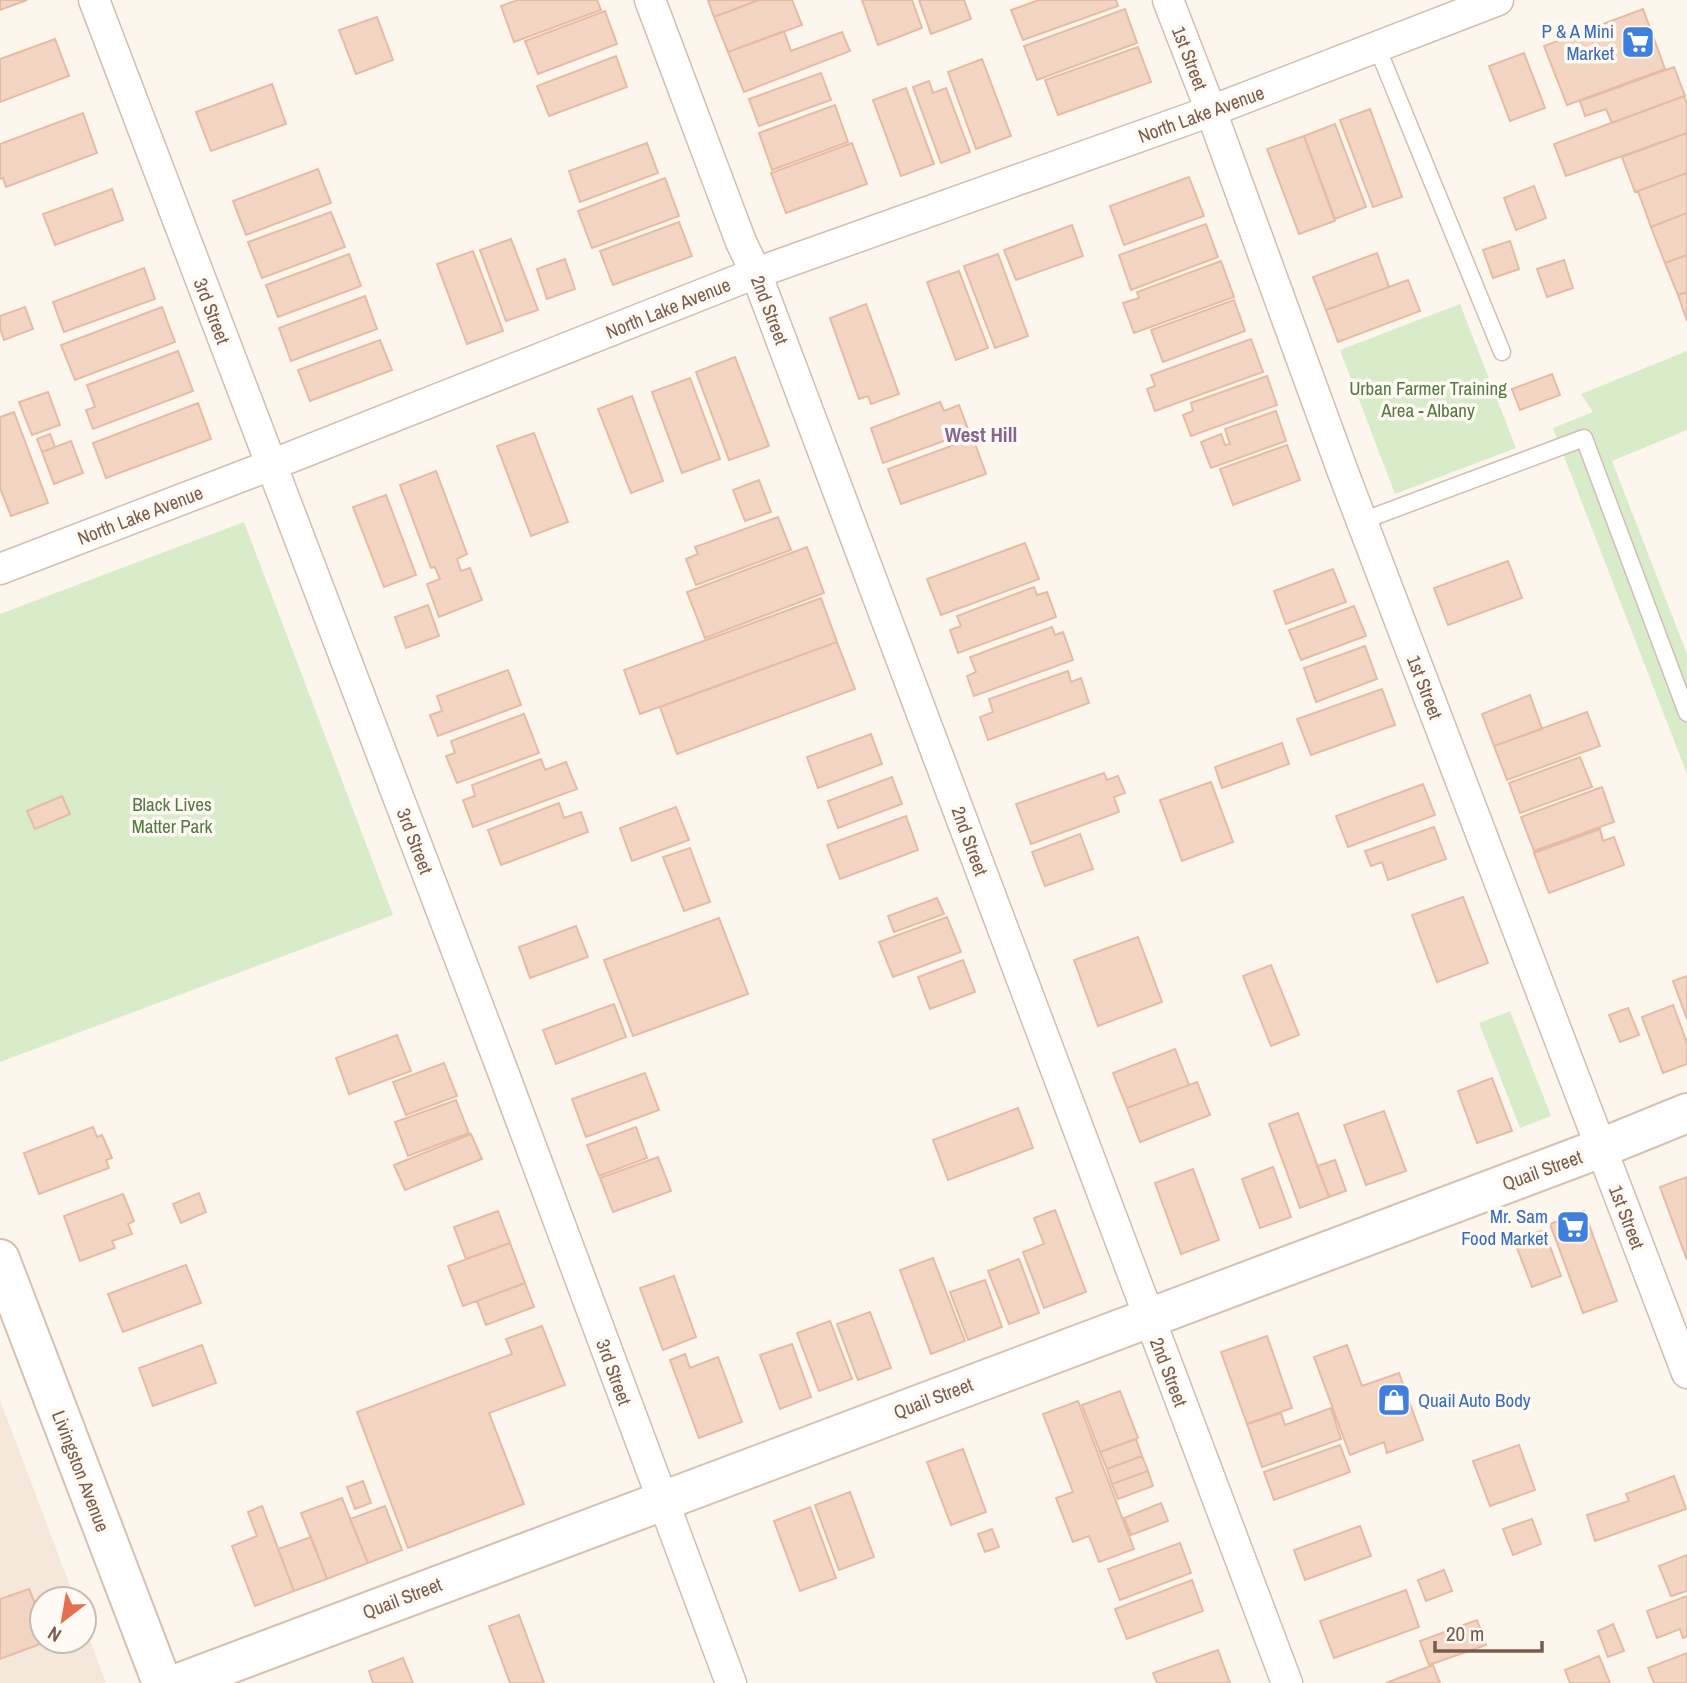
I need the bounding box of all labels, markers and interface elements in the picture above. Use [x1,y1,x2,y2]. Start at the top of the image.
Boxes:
place label: P & A Mini Market [1541,18,1615,66]
street label: 1st Street [1166,22,1214,94]
supermarket icon: P & A Mini Market [1619,23,1657,61]
street label: North Lake Avenue [1134,79,1268,149]
street label: North Lake Avenue [602,271,734,345]
street label: 2nd Street [745,272,795,349]
street label: 3rd Street [188,274,237,348]
park label: Urban Farmer Training Area - Albany [1349,375,1507,423]
district label: West Hill [945,420,1017,449]
street label: North Lake Avenue [74,479,206,551]
street label: 1st Street [1401,651,1449,723]
park label: Black Lives Matter Park [132,791,212,839]
street label: 2nd Street [945,803,995,880]
street label: 3rd Street [391,804,440,878]
street label: Quail Street [1498,1143,1586,1196]
street label: 1st Street [1603,1181,1651,1253]
place label: Mr. Sam Food Market [1461,1203,1549,1251]
supermarket icon: Mr. Sam Food Market [1554,1208,1592,1246]
street label: 2nd Street [1144,1334,1194,1411]
street label: 3rd Street [590,1335,638,1409]
street label: Quail Street [890,1371,977,1425]
shop icon: Quail Auto Body [1375,1381,1413,1419]
place label: Quail Auto Body [1418,1387,1531,1413]
street label: Livingston Avenue [46,1407,116,1535]
street label: Quail Street [359,1571,446,1625]
north arrow [28,1585,98,1655]
scale bar [1435,1610,1542,1654]
text: 20 m [1446,1619,1484,1648]
text: N [43,1621,66,1649]

